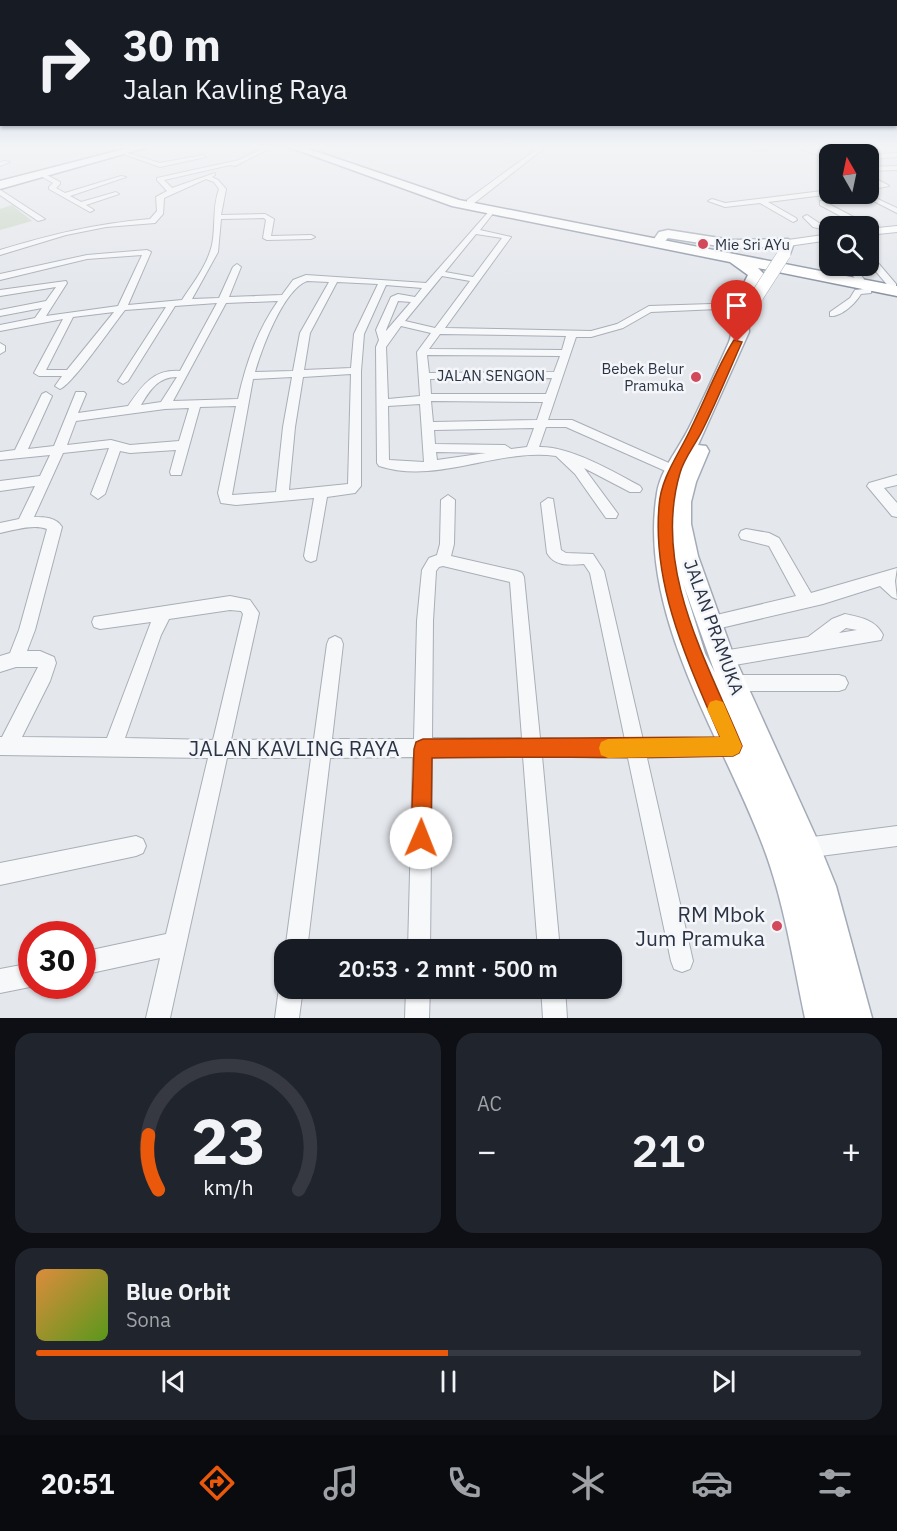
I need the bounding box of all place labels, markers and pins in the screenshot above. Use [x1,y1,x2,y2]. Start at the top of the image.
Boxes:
place label: Mie Sri AYu [715,235,790,254]
marker: Mie Sri AYu [696,237,710,251]
pin [711,280,762,342]
place label: Bebek Belur Pramuka [601,359,684,395]
marker: Bebek Belur Pramuka [689,370,703,384]
place label: RM Mbok Jum Pramuka [635,900,765,952]
marker: RM Mbok Jum Pramuka [770,919,784,933]

